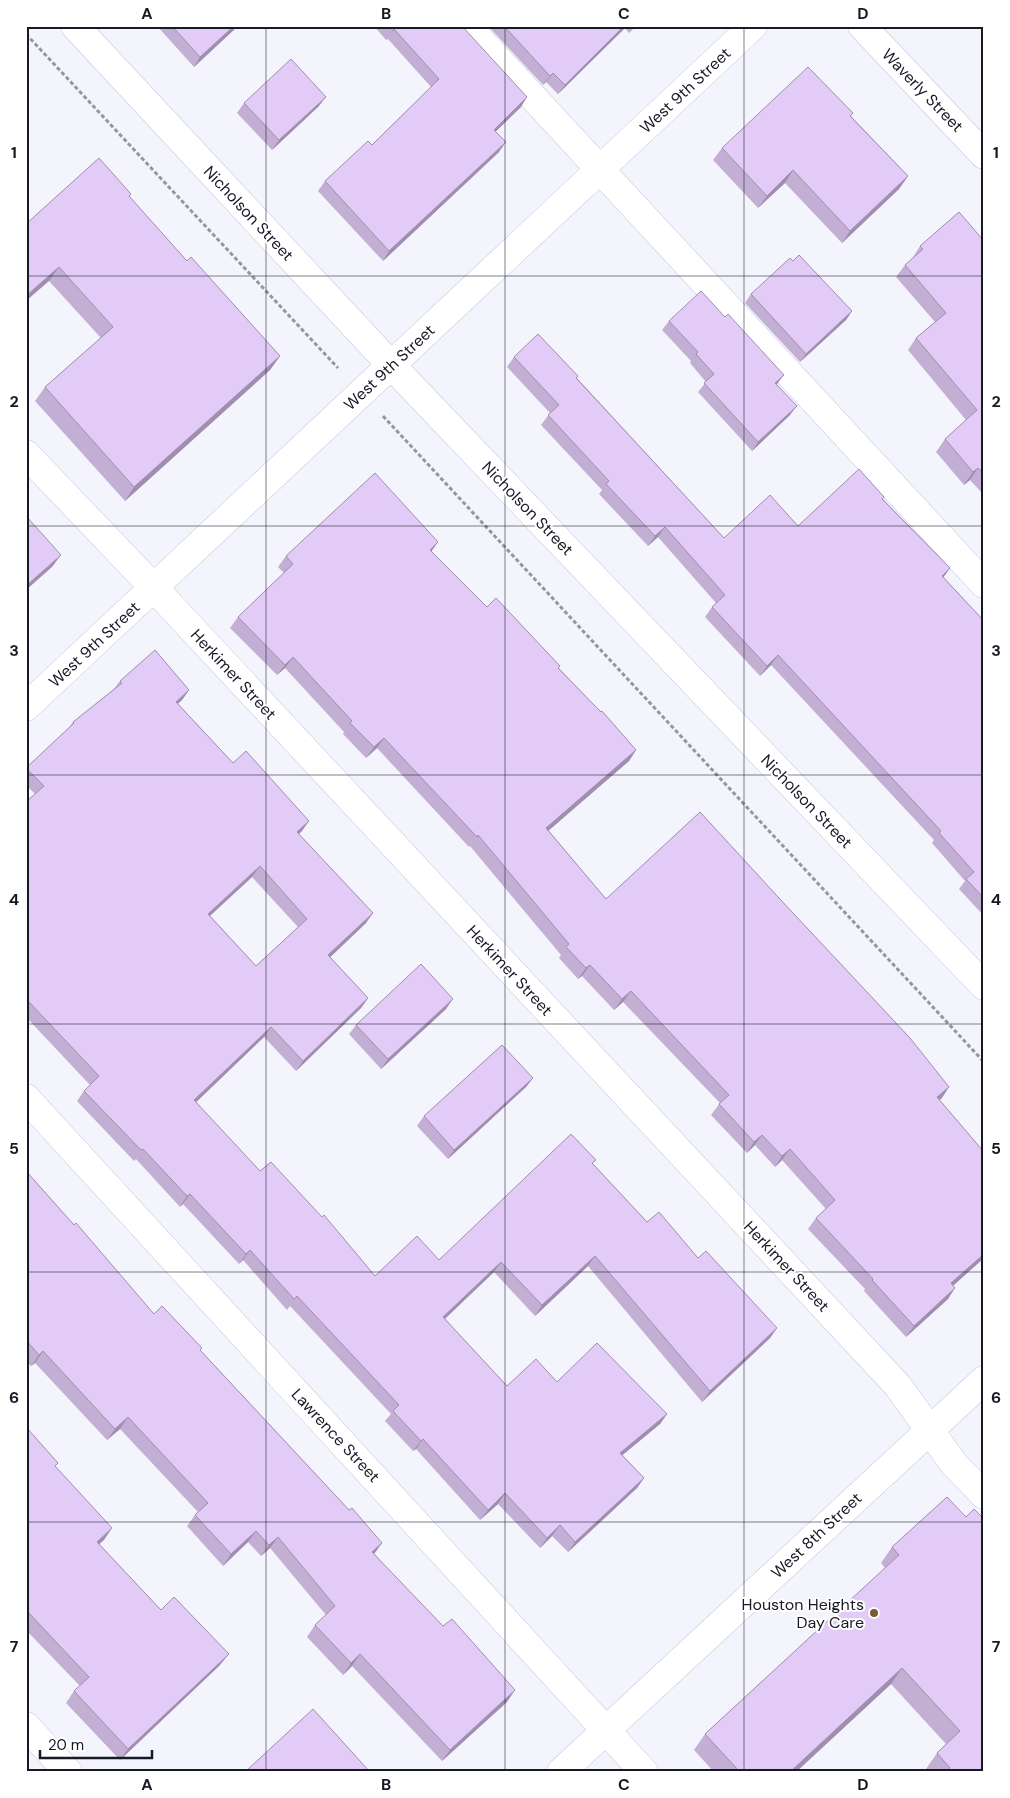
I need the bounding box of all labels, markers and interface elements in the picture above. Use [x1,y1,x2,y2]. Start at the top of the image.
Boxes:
text: A [141,3,153,24]
text: B [381,3,391,24]
text: C [618,3,630,24]
text: D [857,3,869,24]
street label: West 9th Street [635,43,735,138]
street label: Waverly Street [877,44,968,137]
text: 1 [11,142,17,163]
text: 1 [993,142,999,163]
street label: Nicholson Street [199,161,298,265]
street label: West 9th Street [339,320,439,415]
text: 2 [9,391,19,412]
text: 2 [991,391,1001,412]
street label: Nicholson Street [478,457,578,560]
street label: West 9th Street [44,597,144,692]
street label: Herkimer Street [186,625,281,724]
text: 3 [9,640,19,661]
text: 3 [991,640,1001,661]
street label: Nicholson Street [757,750,857,853]
text: 4 [9,889,19,910]
text: 4 [991,889,1001,910]
street label: Herkimer Street [462,921,557,1020]
text: 5 [9,1138,19,1159]
text: 5 [991,1138,1001,1159]
street label: Herkimer Street [739,1217,834,1316]
street label: Lawrence Street [287,1384,385,1487]
text: 6 [9,1387,19,1408]
text: 6 [991,1387,1001,1408]
street label: West 8th Street [766,1488,866,1583]
place label: Houston Heights Day Care [742,1594,864,1633]
marker: Houston Heights Day Care [868,1607,880,1619]
text: 7 [10,1636,19,1657]
text: 7 [992,1636,1001,1657]
scale bar [40,1728,152,1760]
text: 20 m [48,1735,84,1755]
text: A [141,1774,153,1795]
text: B [381,1774,391,1795]
text: C [618,1774,630,1795]
text: D [857,1774,869,1795]

